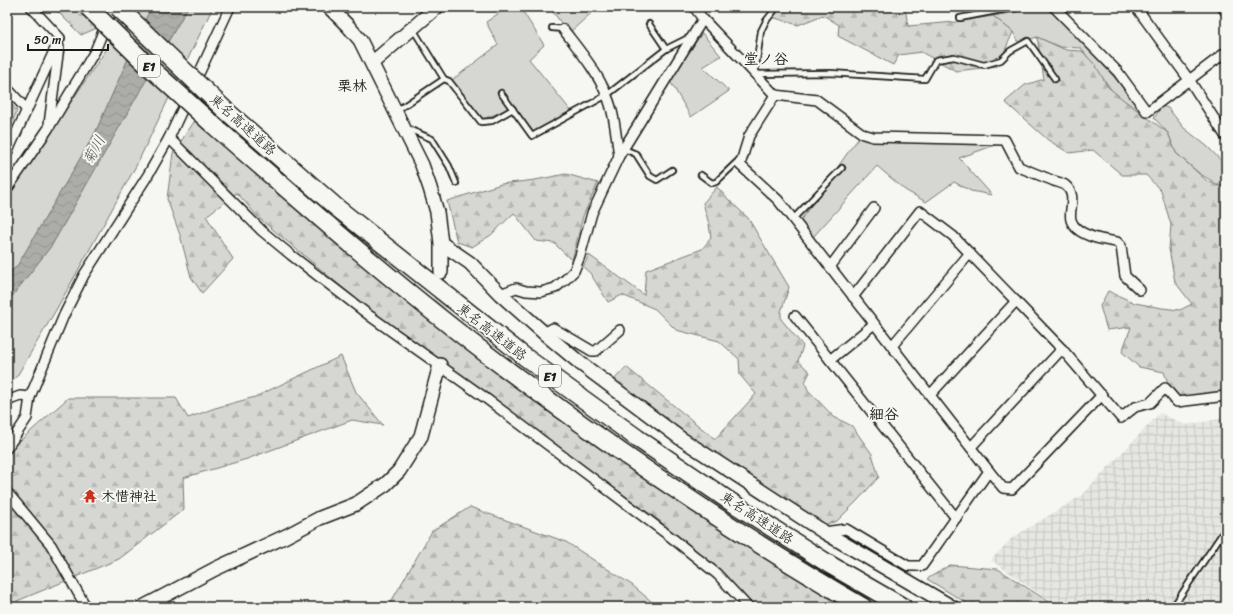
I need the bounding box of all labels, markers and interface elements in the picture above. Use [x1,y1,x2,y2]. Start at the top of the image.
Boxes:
scale bar [28,26,108,52]
text: 50 m [34,29,61,51]
district label: 堂ノ谷 [743,46,789,72]
road number: E1 [138,55,160,77]
district label: 栗林 [337,73,367,99]
street label: 東名高速道路 [203,88,283,162]
water label: 菊川 [75,131,113,169]
street label: 東名高速道路 [451,296,533,368]
road number: E1 [539,365,561,387]
district label: 細谷 [869,401,899,427]
place label: 木惜神社 [101,484,157,509]
street label: 東名高速道路 [715,485,799,551]
temple icon: 木惜神社 [82,488,98,504]

